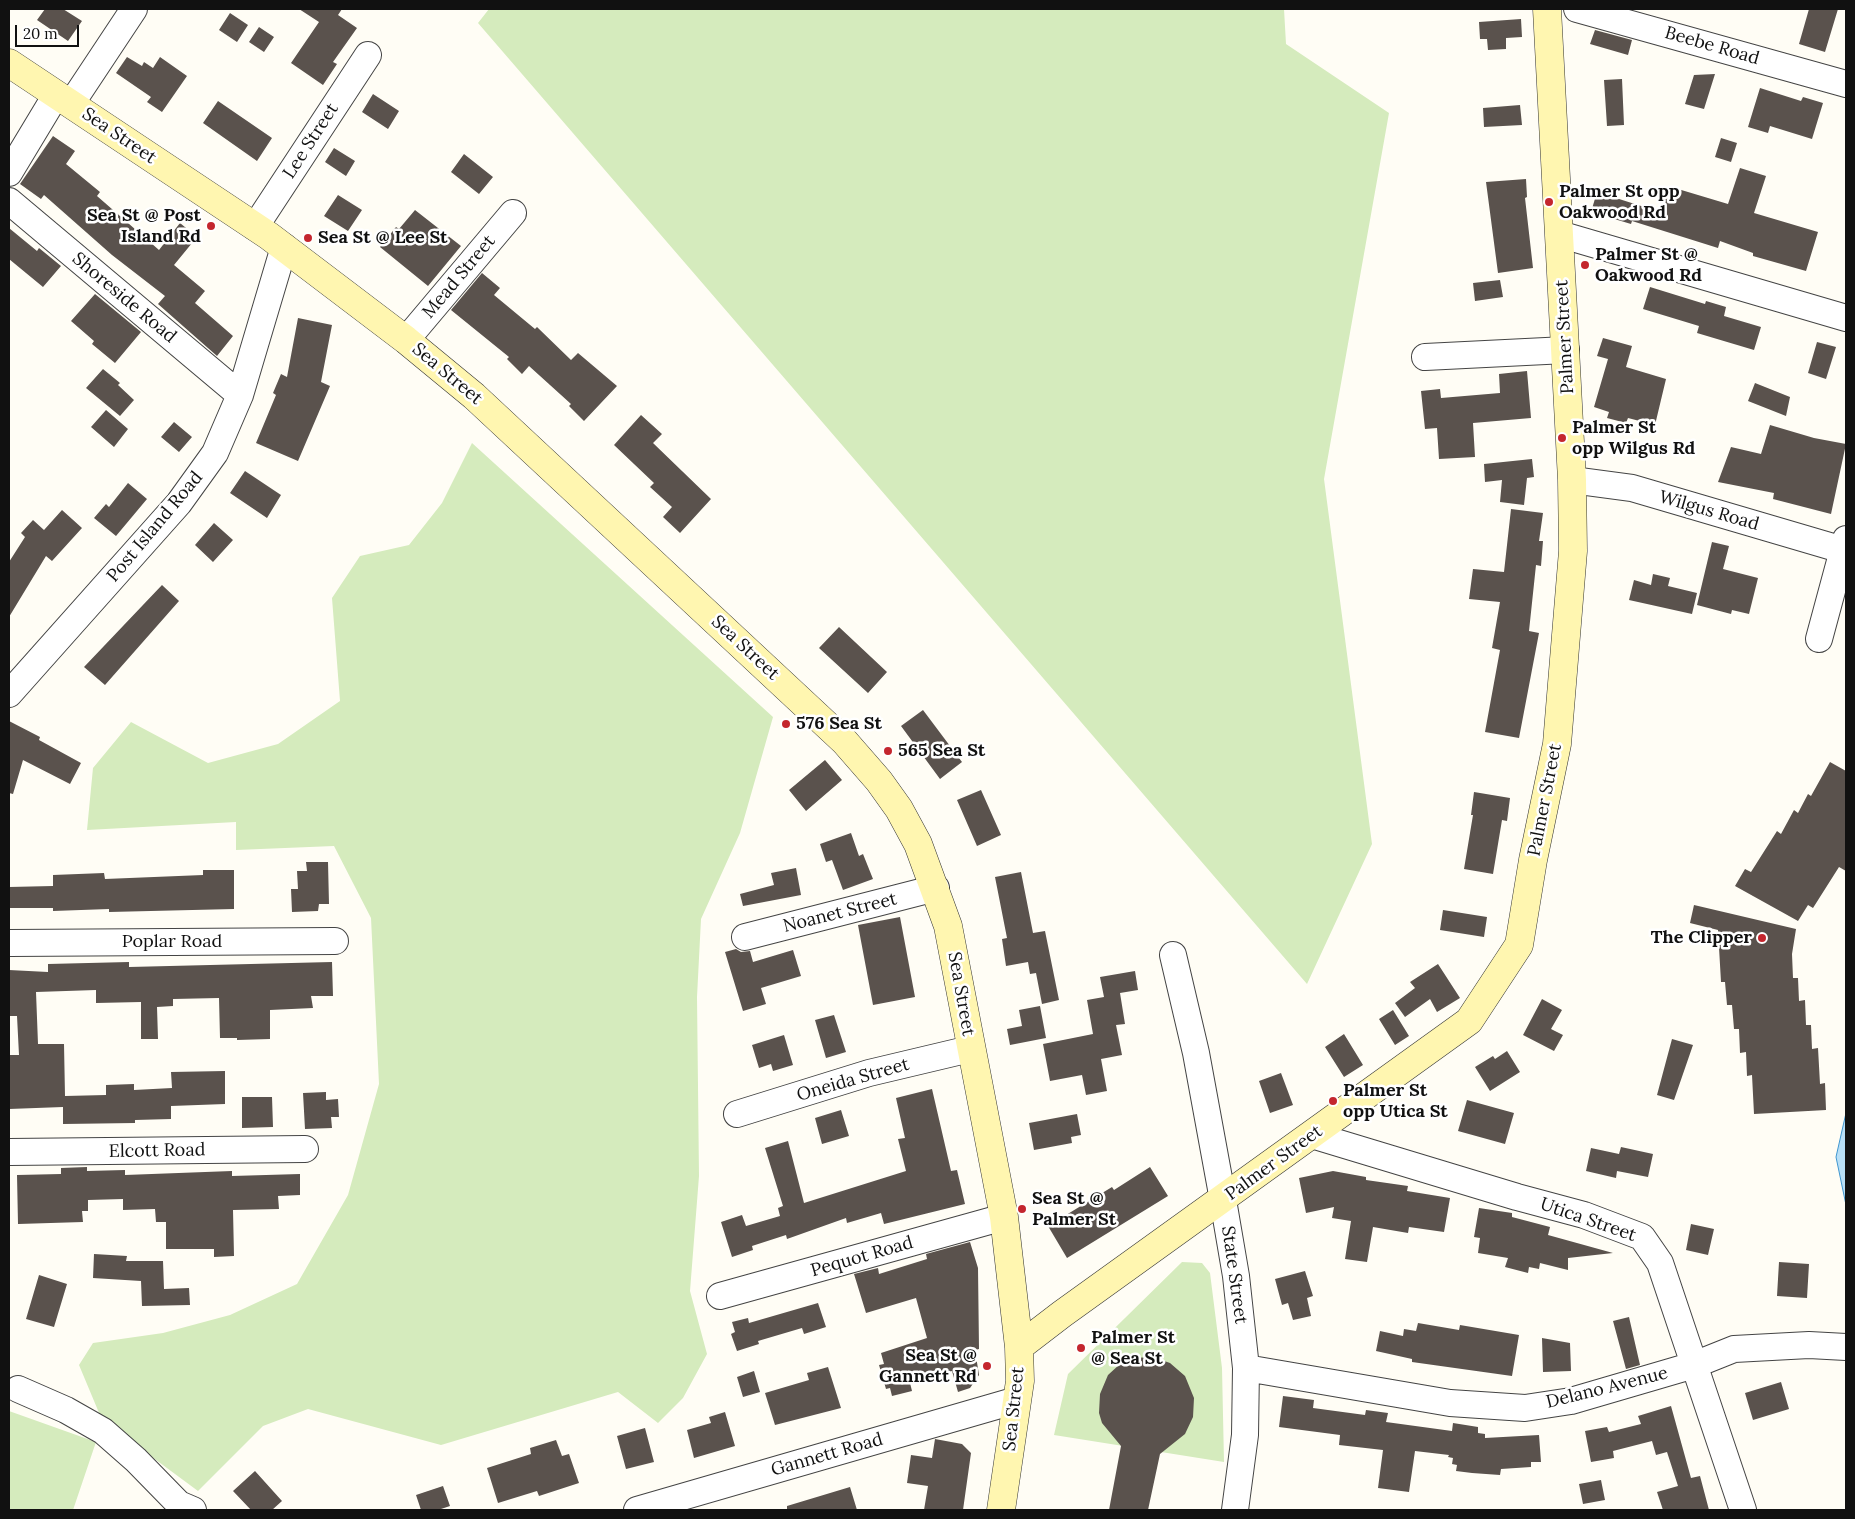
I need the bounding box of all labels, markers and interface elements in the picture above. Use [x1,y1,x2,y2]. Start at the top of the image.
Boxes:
scale bar [18,15,81,47]
street label: Beebe Road [1662,22,1762,70]
text: 20 m [23,24,58,43]
street label: Lee Street [279,99,343,183]
street label: Sea Street [78,103,160,169]
place label: Palmer St opp Oakwood Rd [1559,181,1680,223]
marker: Palmer St opp Oakwood Rd [1543,196,1555,208]
place label: Sea St @ Post Island Rd [87,205,201,248]
marker: Sea St @ Post Island Rd [205,220,217,232]
place label: Sea St @ Lee St [318,227,447,249]
street label: Mead Street [418,231,500,323]
marker: Sea St @ Lee St [302,232,314,244]
place label: Palmer St @ Oakwood Rd [1595,244,1702,286]
street label: Shoreside Road [68,248,180,348]
marker: Palmer St @ Oakwood Rd [1579,259,1591,271]
street label: Palmer Street [1551,279,1579,395]
street label: Sea Street [408,338,486,410]
place label: Palmer St opp Wilgus Rd [1572,417,1695,459]
marker: Palmer St opp Wilgus Rd [1556,432,1568,444]
street label: Post Island Road [102,467,208,587]
street label: Wilgus Road [1656,486,1762,536]
street label: Sea Street [707,611,783,685]
place label: 576 Sea St [796,713,882,735]
marker: 576 Sea St [780,718,792,730]
place label: 565 Sea St [898,740,985,762]
street label: Palmer Street [1523,742,1567,858]
marker: 565 Sea St [882,745,894,757]
street label: Noanet Street [781,888,899,938]
place label: The Clipper [1651,927,1752,949]
street label: Poplar Road [122,931,222,953]
marker: The Clipper [1756,932,1768,944]
street label: Sea Street [943,950,979,1038]
street label: Oneida Street [794,1054,912,1106]
place label: Palmer St opp Utica St [1343,1080,1448,1122]
marker: Palmer St opp Utica St [1327,1095,1339,1107]
street label: Palmer Street [1221,1121,1327,1205]
street label: Elcott Road [108,1139,206,1163]
place label: Sea St @ Palmer St [1032,1188,1116,1230]
street label: Utica Street [1537,1193,1639,1247]
marker: Sea St @ Palmer St [1016,1203,1028,1215]
street label: State Street [1216,1225,1252,1325]
street label: Pequot Road [808,1232,916,1282]
place label: Palmer St @ Sea St [1091,1327,1175,1370]
marker: Palmer St @ Sea St [1075,1342,1087,1354]
place label: Sea St @ Gannett Rd [879,1345,977,1388]
marker: Sea St @ Gannett Rd [981,1360,993,1372]
street label: Delano Avenue [1544,1362,1670,1414]
street label: Sea Street [999,1366,1029,1452]
street label: Gannett Road [769,1429,885,1481]

